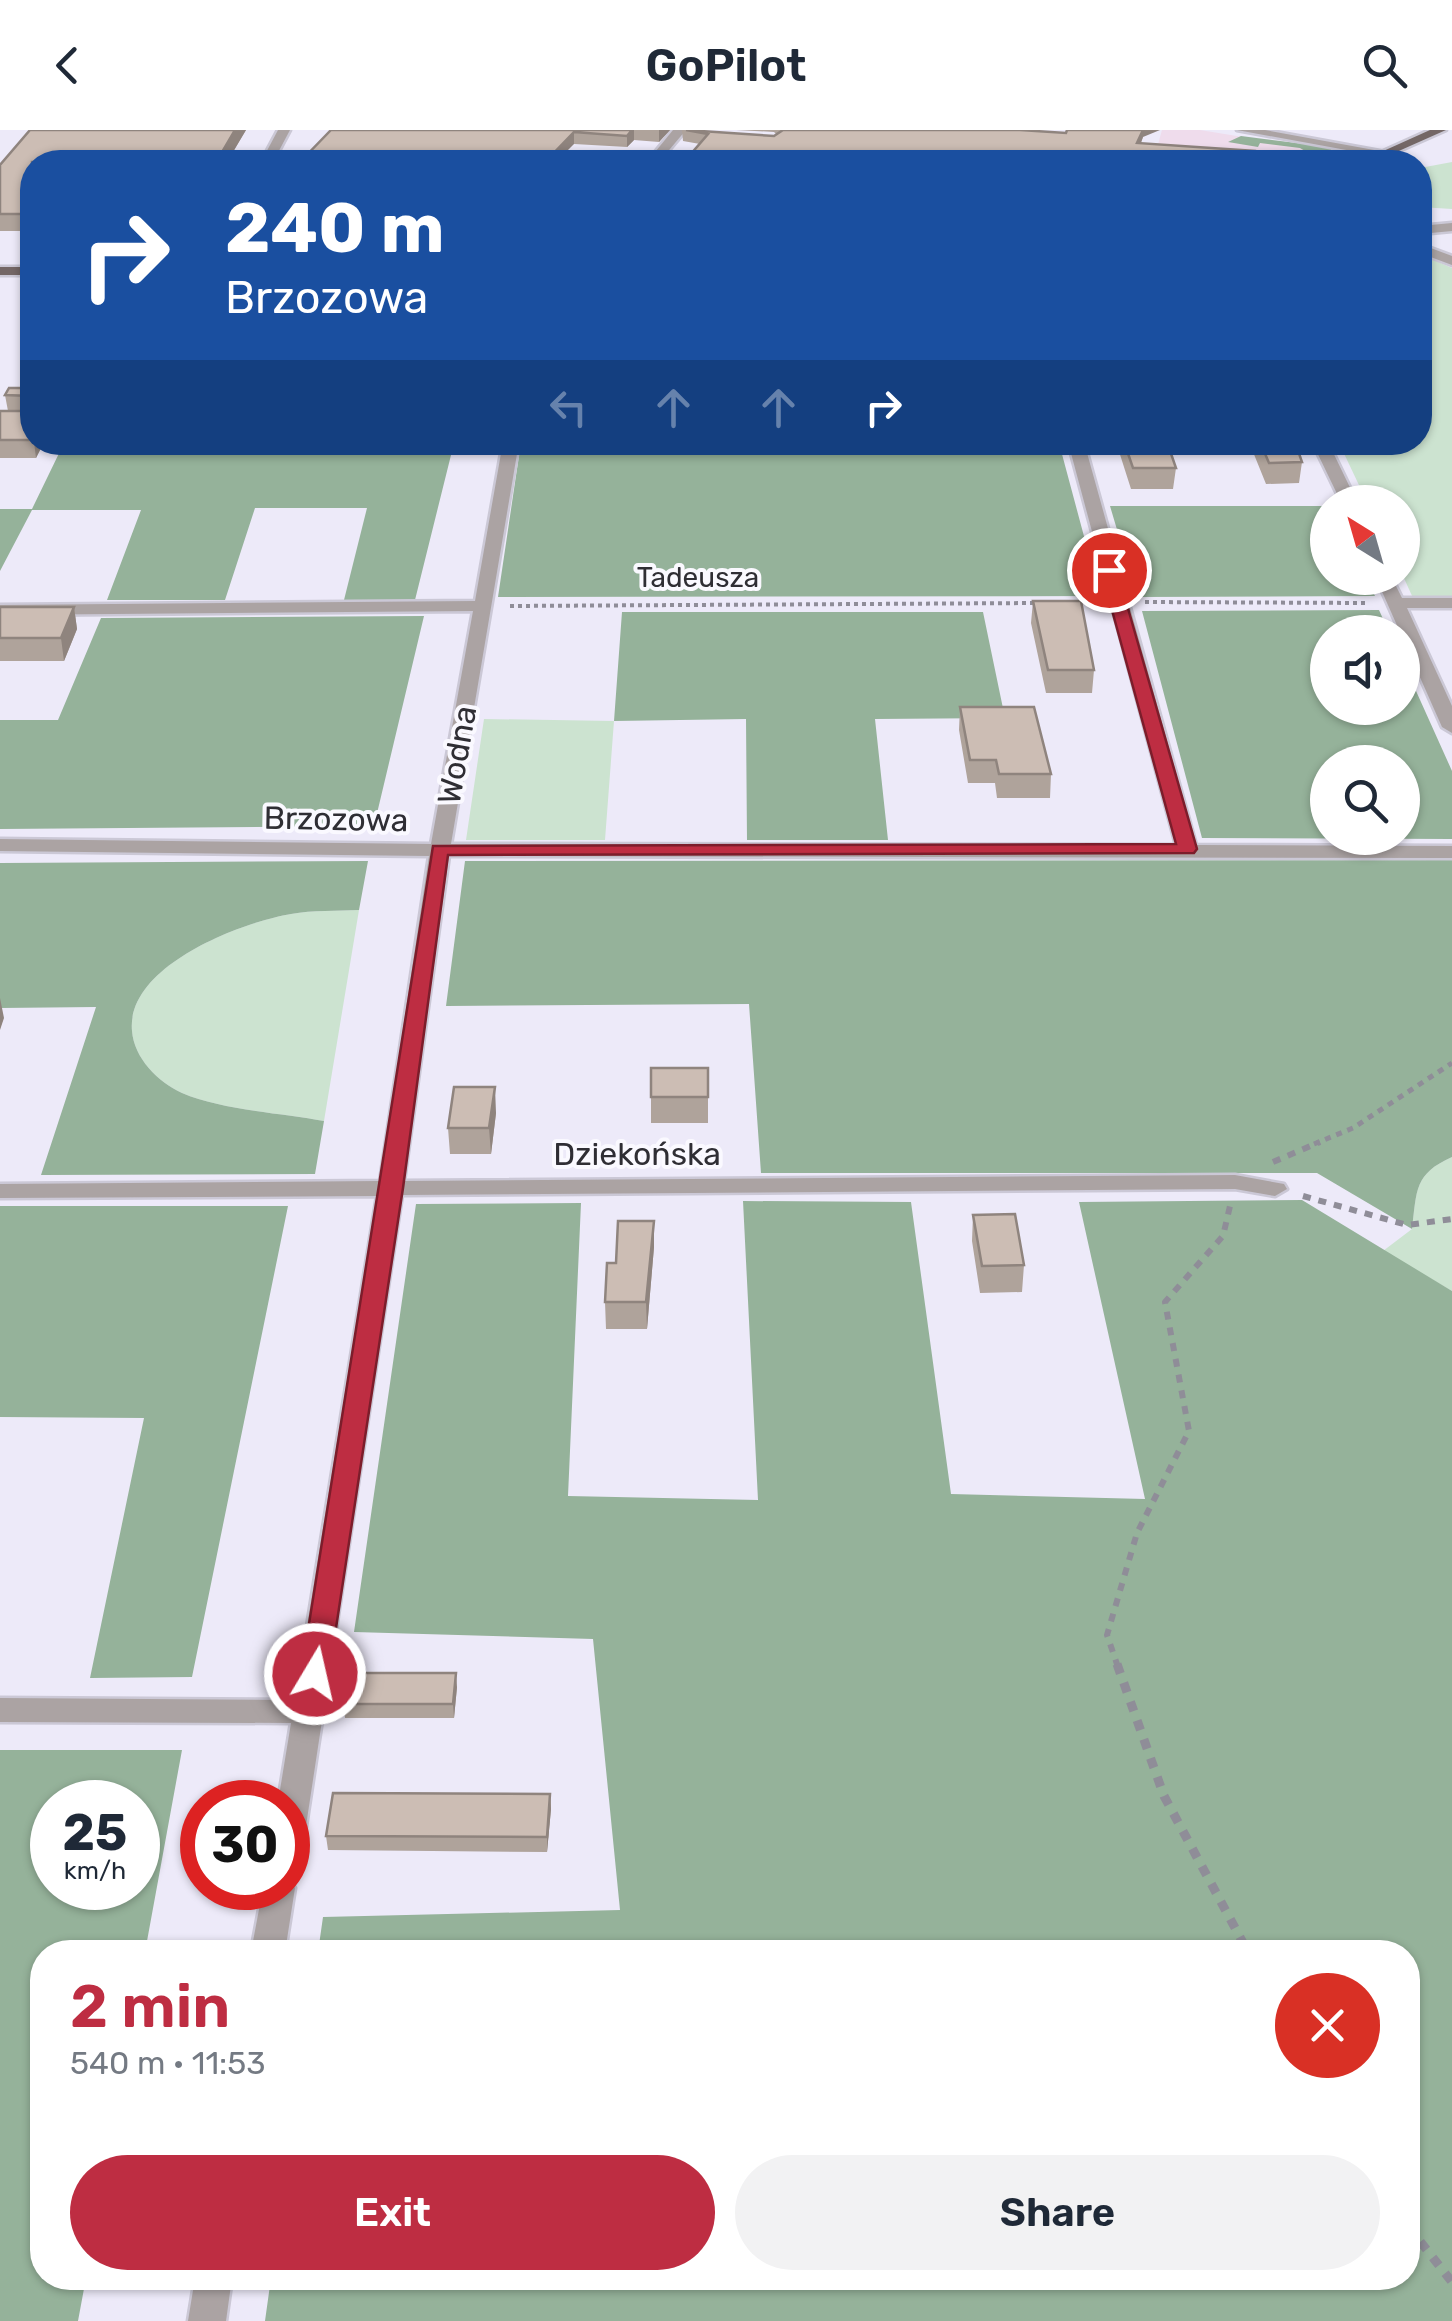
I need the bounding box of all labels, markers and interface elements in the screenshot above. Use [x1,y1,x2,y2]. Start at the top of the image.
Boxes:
icon: back [40,38,95,93]
icon: search [1357,38,1412,93]
text: GoPilot [646,39,806,92]
text: 240 m [225,187,445,270]
icon: right [60,190,190,320]
text: Brzozowa [225,271,428,324]
icon: left [541,380,596,435]
icon: ahead [646,380,701,435]
icon: ahead [751,380,806,435]
icon: right [856,380,911,435]
north arrow [1310,485,1420,595]
map controls [1310,485,1420,855]
pin [1067,528,1152,613]
icon: arrive [1082,543,1137,598]
street label: Tadeusza [637,561,759,594]
button: sound [1310,615,1420,725]
street label: Wodna [430,703,484,807]
button: search [1310,745,1420,855]
street label: Brzozowa [263,799,409,839]
street label: Dziekońska [553,1135,721,1173]
position arrow [263,1622,367,1726]
speed limit sign: 30 [180,1780,310,1910]
text: 25 [63,1803,127,1863]
text: km/h [64,1856,126,1885]
text: 2 min [70,1971,230,2042]
button: close [1275,1973,1380,2078]
text: 540 m · 11:53 [70,2044,266,2082]
button: Exit [70,2155,715,2270]
button: Share [735,2155,1380,2270]

